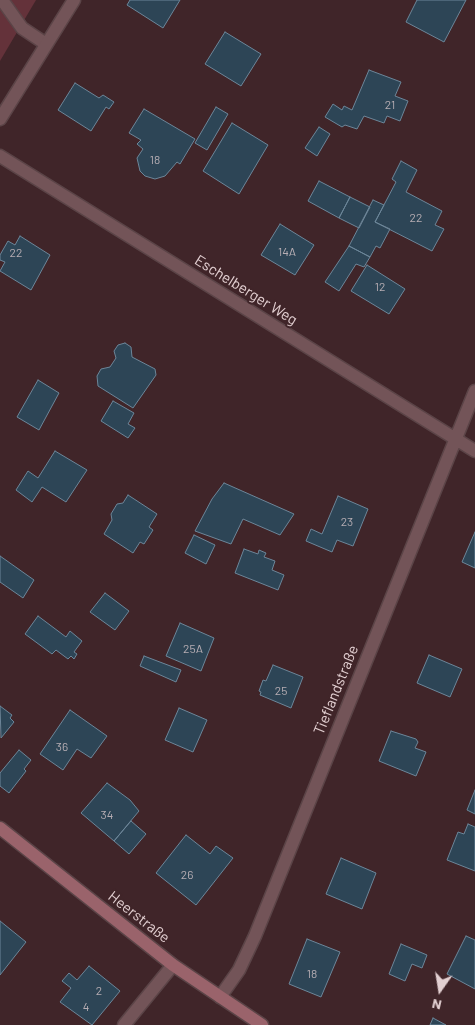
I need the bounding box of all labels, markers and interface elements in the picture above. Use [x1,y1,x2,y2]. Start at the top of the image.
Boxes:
house number: 21 [385,98,395,112]
house number: 18 [150,153,160,167]
house number: 22 [410,211,422,225]
house number: 14A [278,245,296,259]
house number: 22 [10,246,22,260]
street label: Eschelberger Weg [191,251,301,329]
house number: 12 [375,280,385,294]
house number: 23 [341,515,353,529]
house number: 25A [183,642,203,656]
street label: Tieflandstraße [310,643,362,737]
house number: 25 [275,684,287,698]
house number: 36 [56,740,68,754]
house number: 34 [101,808,113,822]
house number: 26 [181,868,193,882]
street label: Heerstraße [105,887,173,947]
north arrow [415,965,465,1015]
house number: 18 [307,967,317,981]
house number: 2 [96,984,102,998]
text: N [430,996,443,1014]
house number: 4 [83,1000,89,1014]

